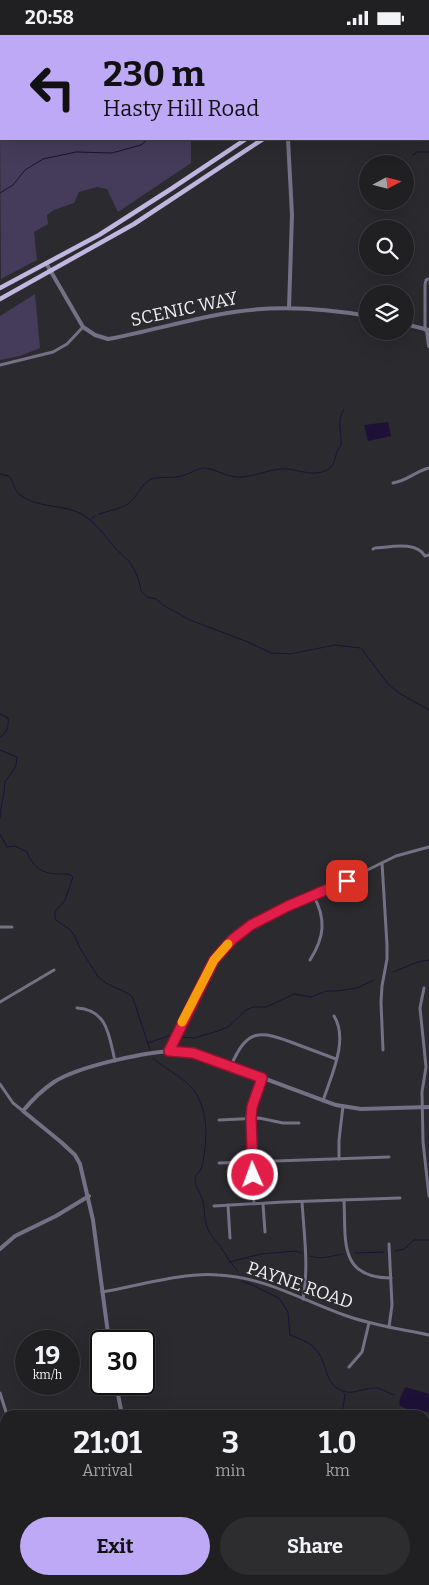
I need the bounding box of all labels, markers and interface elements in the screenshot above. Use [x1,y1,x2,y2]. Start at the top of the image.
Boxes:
text: 20:58 [25,6,74,29]
text: 230 m [103,53,205,95]
icon: left [20,55,85,120]
text: Hasty Hill Road [103,95,259,122]
north arrow [359,155,414,210]
map controls [359,155,414,340]
button: search [359,220,414,275]
button: layers [359,285,414,340]
street label: SCENIC WAY [128,287,240,331]
pin [326,860,368,902]
icon: arrive [333,867,361,895]
position arrow [226,1148,278,1200]
street label: PAYNE ROAD [244,1257,356,1313]
speed limit sign: 30 [90,1330,155,1395]
text: 19 [35,1341,60,1371]
text: km/h [33,1368,62,1382]
text: 21:01 [73,1425,142,1461]
text: 3 [222,1425,239,1461]
text: 1.0 [319,1425,357,1461]
text: Arrival [82,1461,133,1480]
text: min [215,1461,245,1480]
text: km [326,1461,350,1480]
button: Exit [20,1517,210,1575]
button: Share [220,1517,410,1575]

